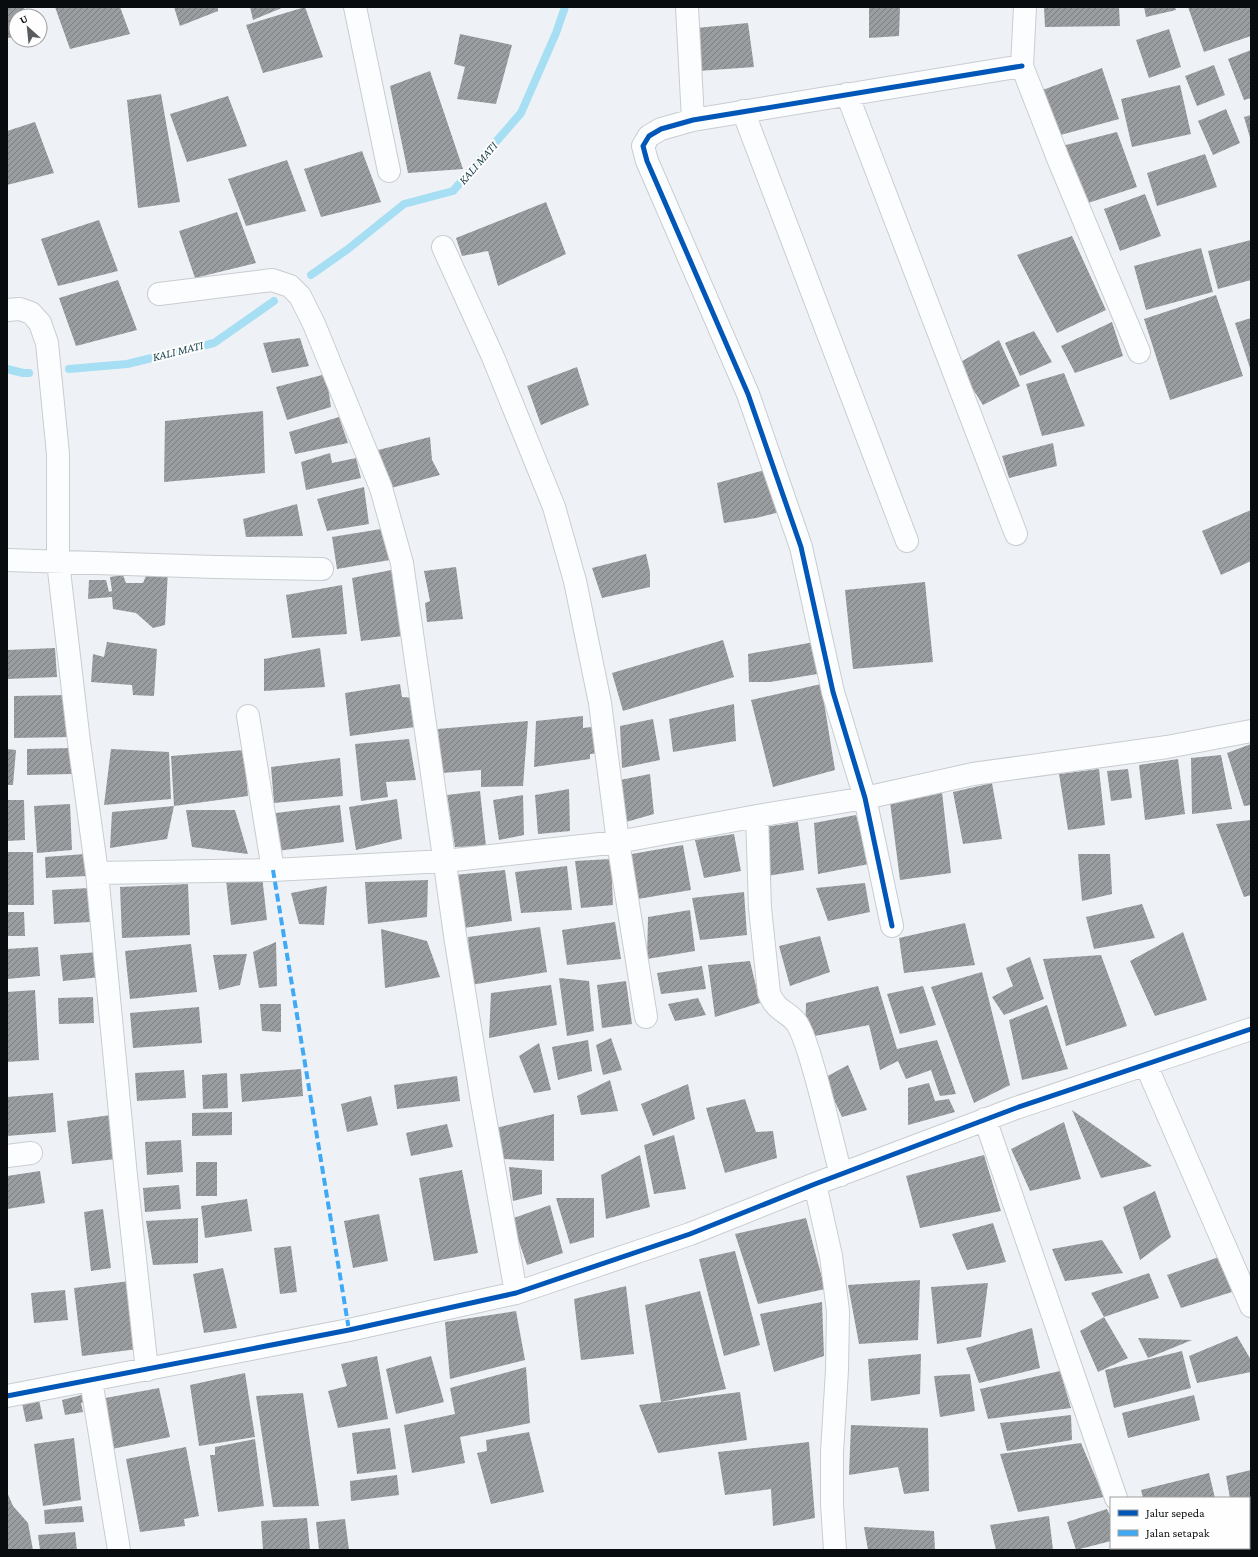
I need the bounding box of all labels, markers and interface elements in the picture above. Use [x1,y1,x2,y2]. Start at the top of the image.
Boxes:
north arrow [8,8,48,48]
text: U [17,12,30,26]
water label: KALI MATI [456,139,501,187]
water label: KALI MATI [151,338,205,364]
legend [1110,1497,1250,1549]
text: Jalur sepeda [1145,1506,1205,1520]
text: Jalan setapak [1145,1526,1210,1540]

